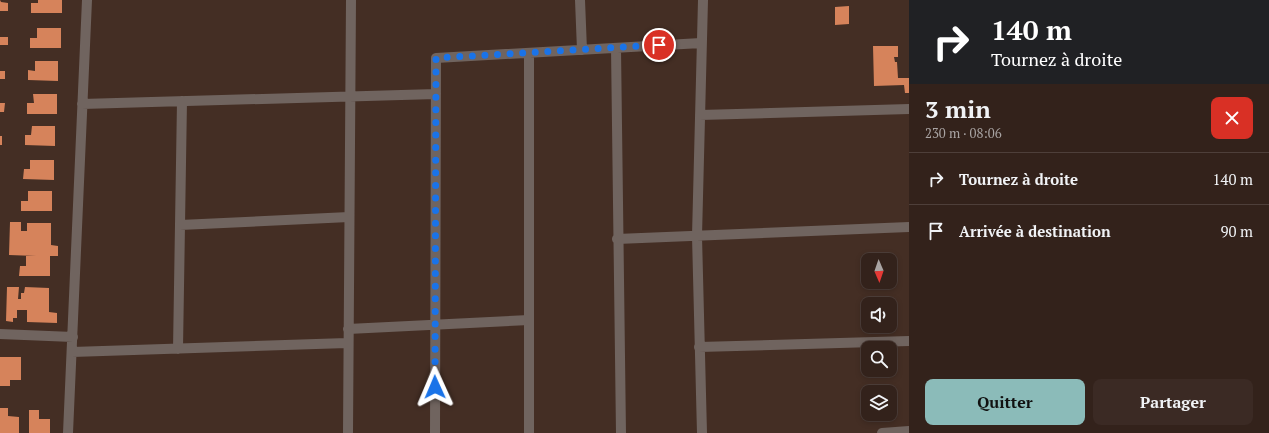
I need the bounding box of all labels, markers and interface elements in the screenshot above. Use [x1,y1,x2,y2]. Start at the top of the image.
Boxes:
text: 140 m [991,11,1072,48]
icon: right [925,16,977,68]
pin [642,28,676,62]
icon: arrive [648,34,670,56]
text: Tournez à droite [991,47,1122,71]
text: 3 min [925,93,991,125]
button: close [1211,97,1253,139]
text: 230 m · 08:06 [925,124,1002,142]
icon: right [925,168,947,190]
text: Tournez à droite [959,169,1078,189]
text: 140 m [1212,169,1253,189]
icon: arrive [925,220,947,242]
text: Arrivée à destination [959,221,1111,241]
text: 90 m [1220,221,1253,241]
north arrow [861,253,897,289]
map controls [861,253,897,421]
button: sound [861,297,897,333]
button: search [861,341,897,377]
position arrow [414,366,456,408]
button: Quitter [925,379,1085,425]
button: Partager [1093,379,1253,425]
button: layers [861,385,897,421]

